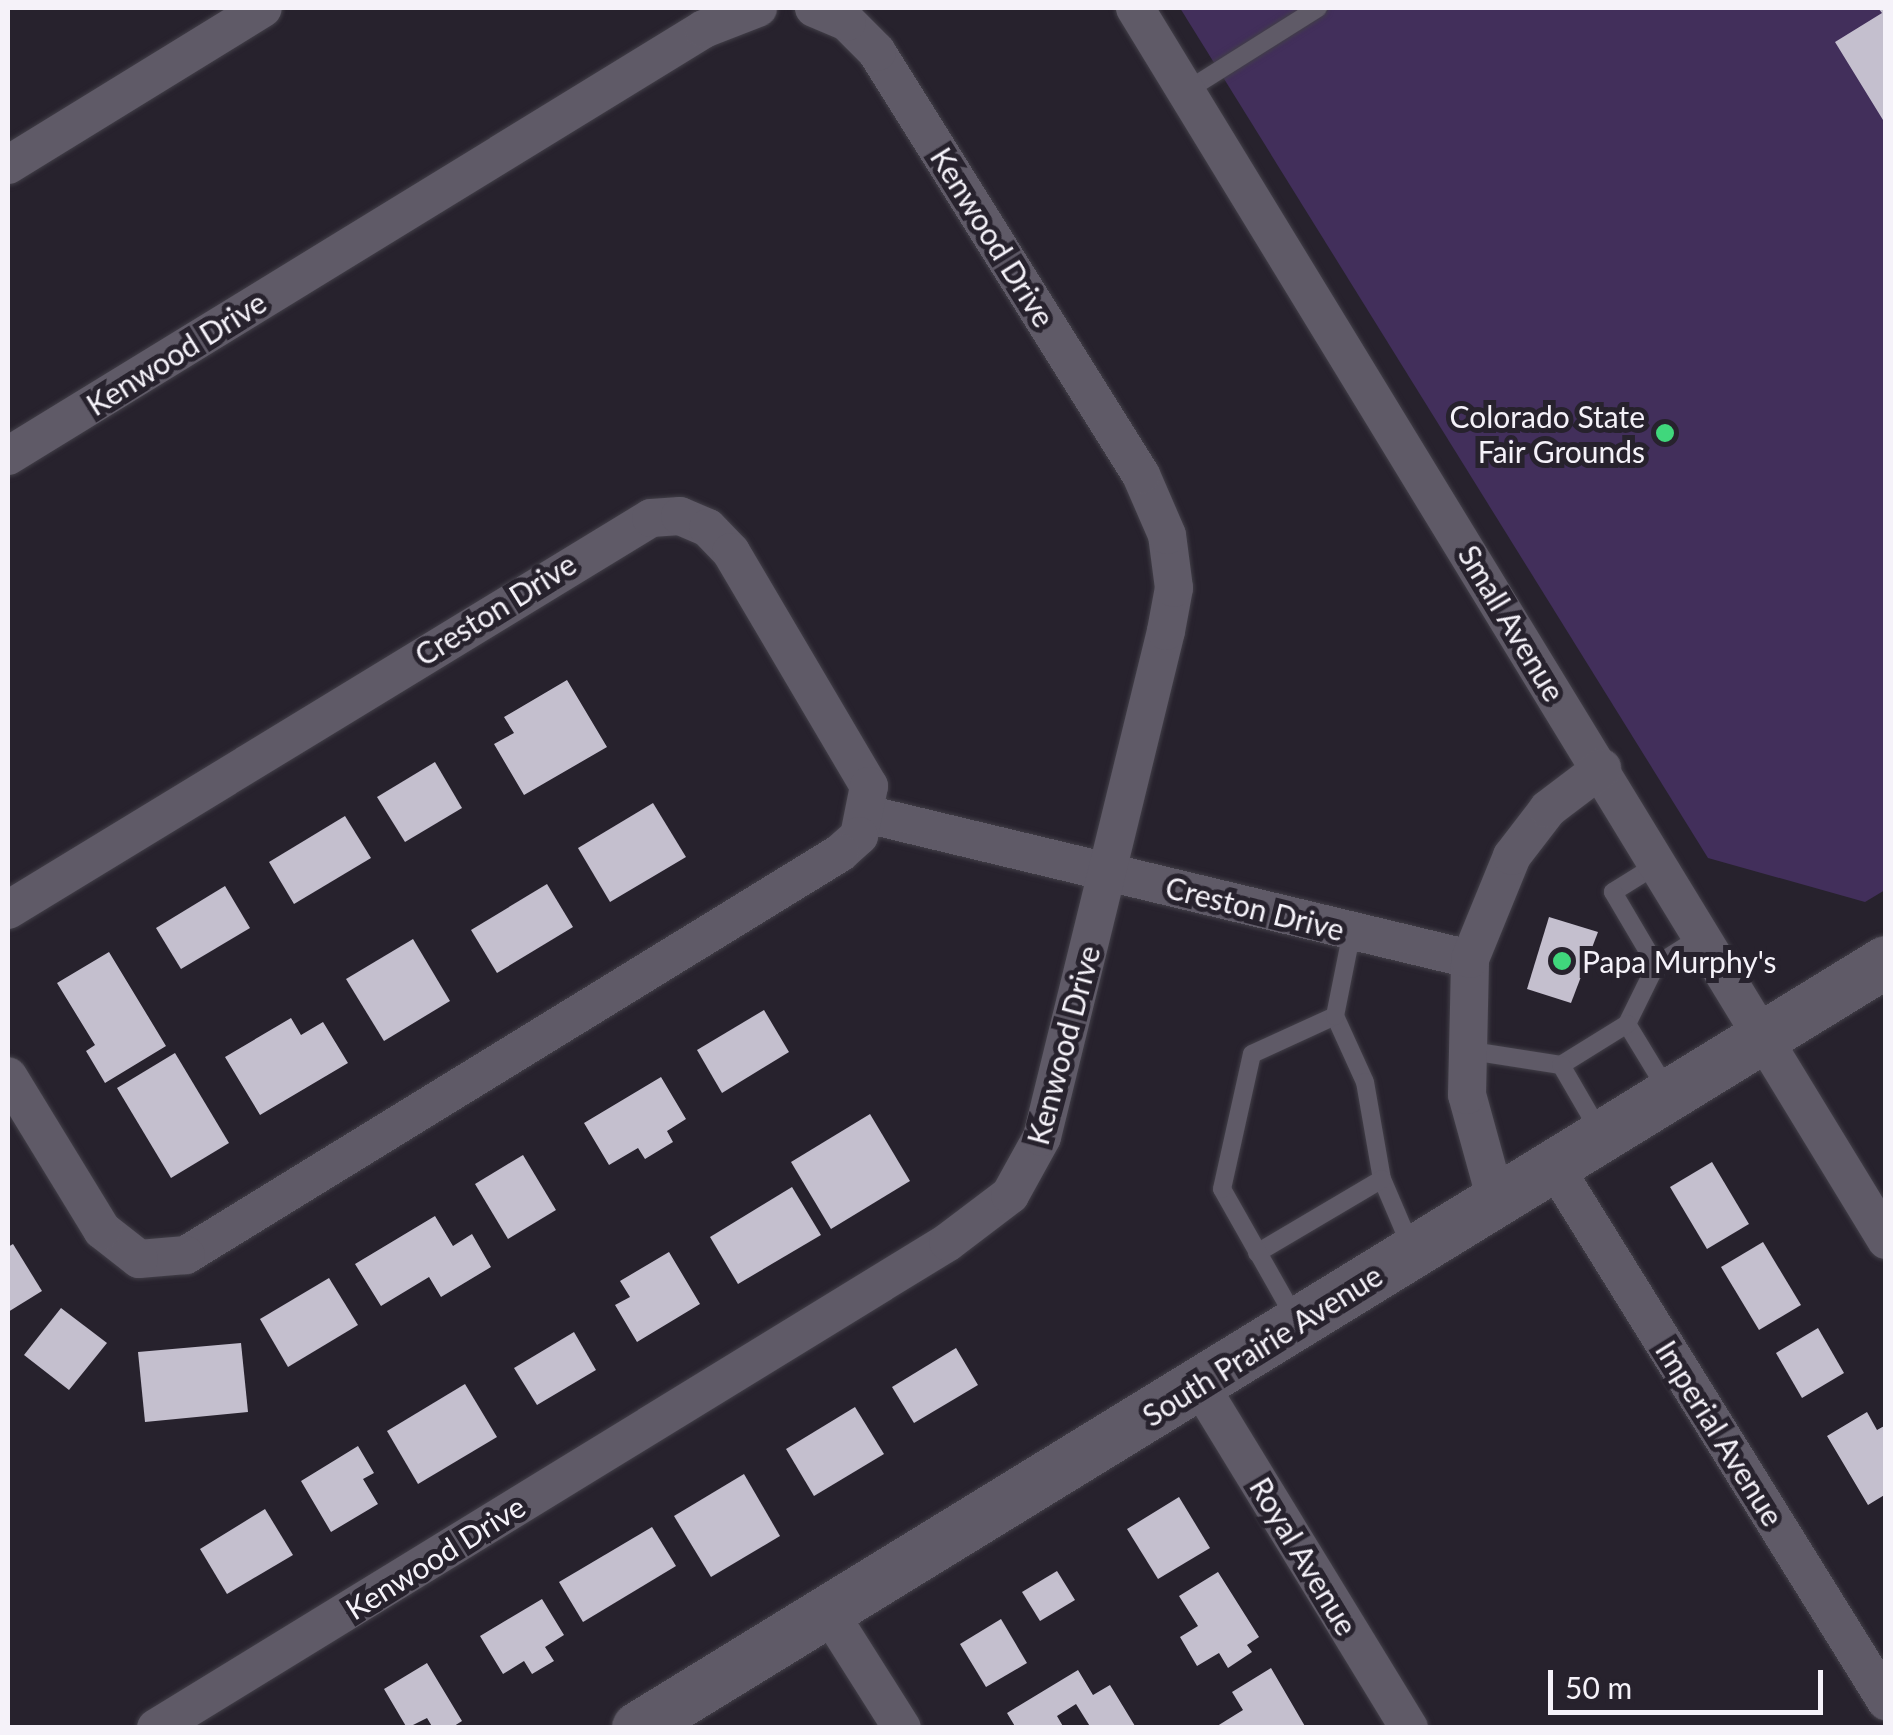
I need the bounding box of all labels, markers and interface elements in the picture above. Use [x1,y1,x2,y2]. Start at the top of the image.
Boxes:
street label: Kenwood Drive [924,141,1062,333]
street label: Kenwood Drive [80,284,272,422]
place label: Colorado State Fair Grounds [1449,398,1645,468]
marker: Colorado State Fair Grounds [1654,422,1676,444]
street label: Small Avenue [1451,538,1573,708]
street label: Creston Drive [408,545,582,673]
street label: Creston Drive [1162,868,1348,948]
street label: Kenwood Drive [1019,942,1107,1148]
place label: Papa Murphy's [1582,943,1777,979]
marker: Papa Murphy's [1551,950,1573,972]
street label: South Prairie Avenue [1135,1256,1389,1434]
street label: Imperial Avenue [1648,1333,1792,1533]
street label: Royal Avenue [1243,1470,1365,1642]
street label: Kenwood Drive [339,1488,531,1626]
scale bar [1553,1650,1828,1712]
text: 50 m [1565,1669,1632,1705]

